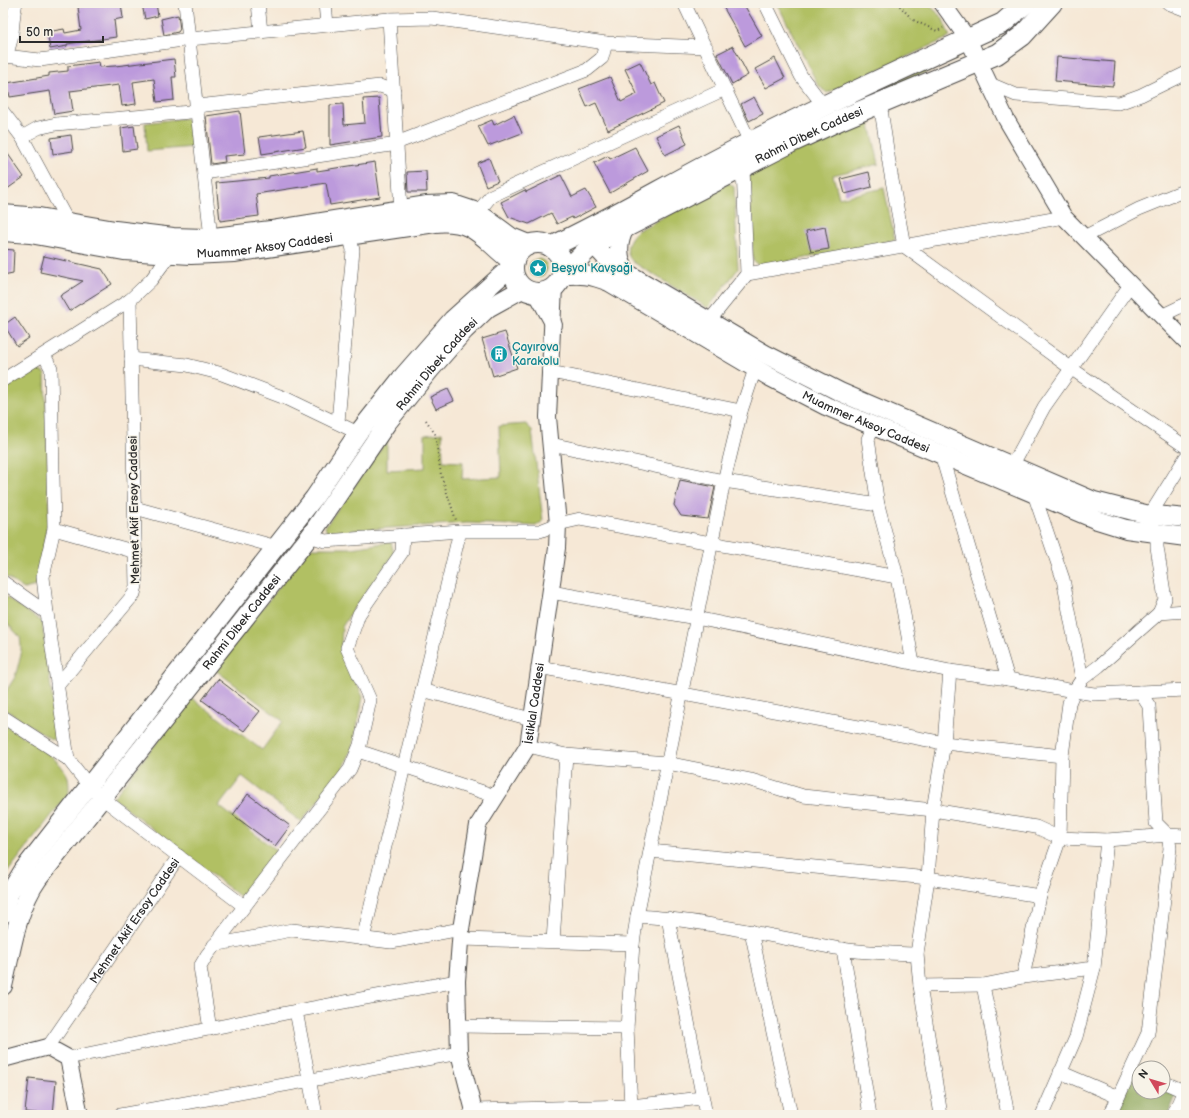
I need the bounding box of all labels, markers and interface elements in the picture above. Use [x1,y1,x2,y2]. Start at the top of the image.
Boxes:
scale bar [20,18,103,44]
text: 50 m [26,25,53,40]
street label: Rahmi Dibek Caddesi [753,104,866,168]
street label: Muammer Aksoy Caddesi [196,230,334,262]
place icon: Beşyol Kavşağı [528,258,548,278]
place label: Beşyol Kavşağı [551,261,633,276]
street label: Rahmi Dibek Caddesi [393,315,481,414]
place label: Çayırova Karakolu [512,340,559,369]
building icon: Çayırova Karakolu [489,344,509,364]
street label: Muammer Aksoy Caddesi [799,388,932,457]
street label: Mehmet Akif Ersoy Caddesi [126,435,143,584]
street label: Rahmi Dibek Caddesi [200,572,285,673]
street label: İstiklal Caddesi [520,662,548,745]
street label: Mehmet Akif Ersoy Caddesi [87,855,183,987]
north arrow [1131,1060,1171,1100]
text: N [1136,1067,1151,1081]

